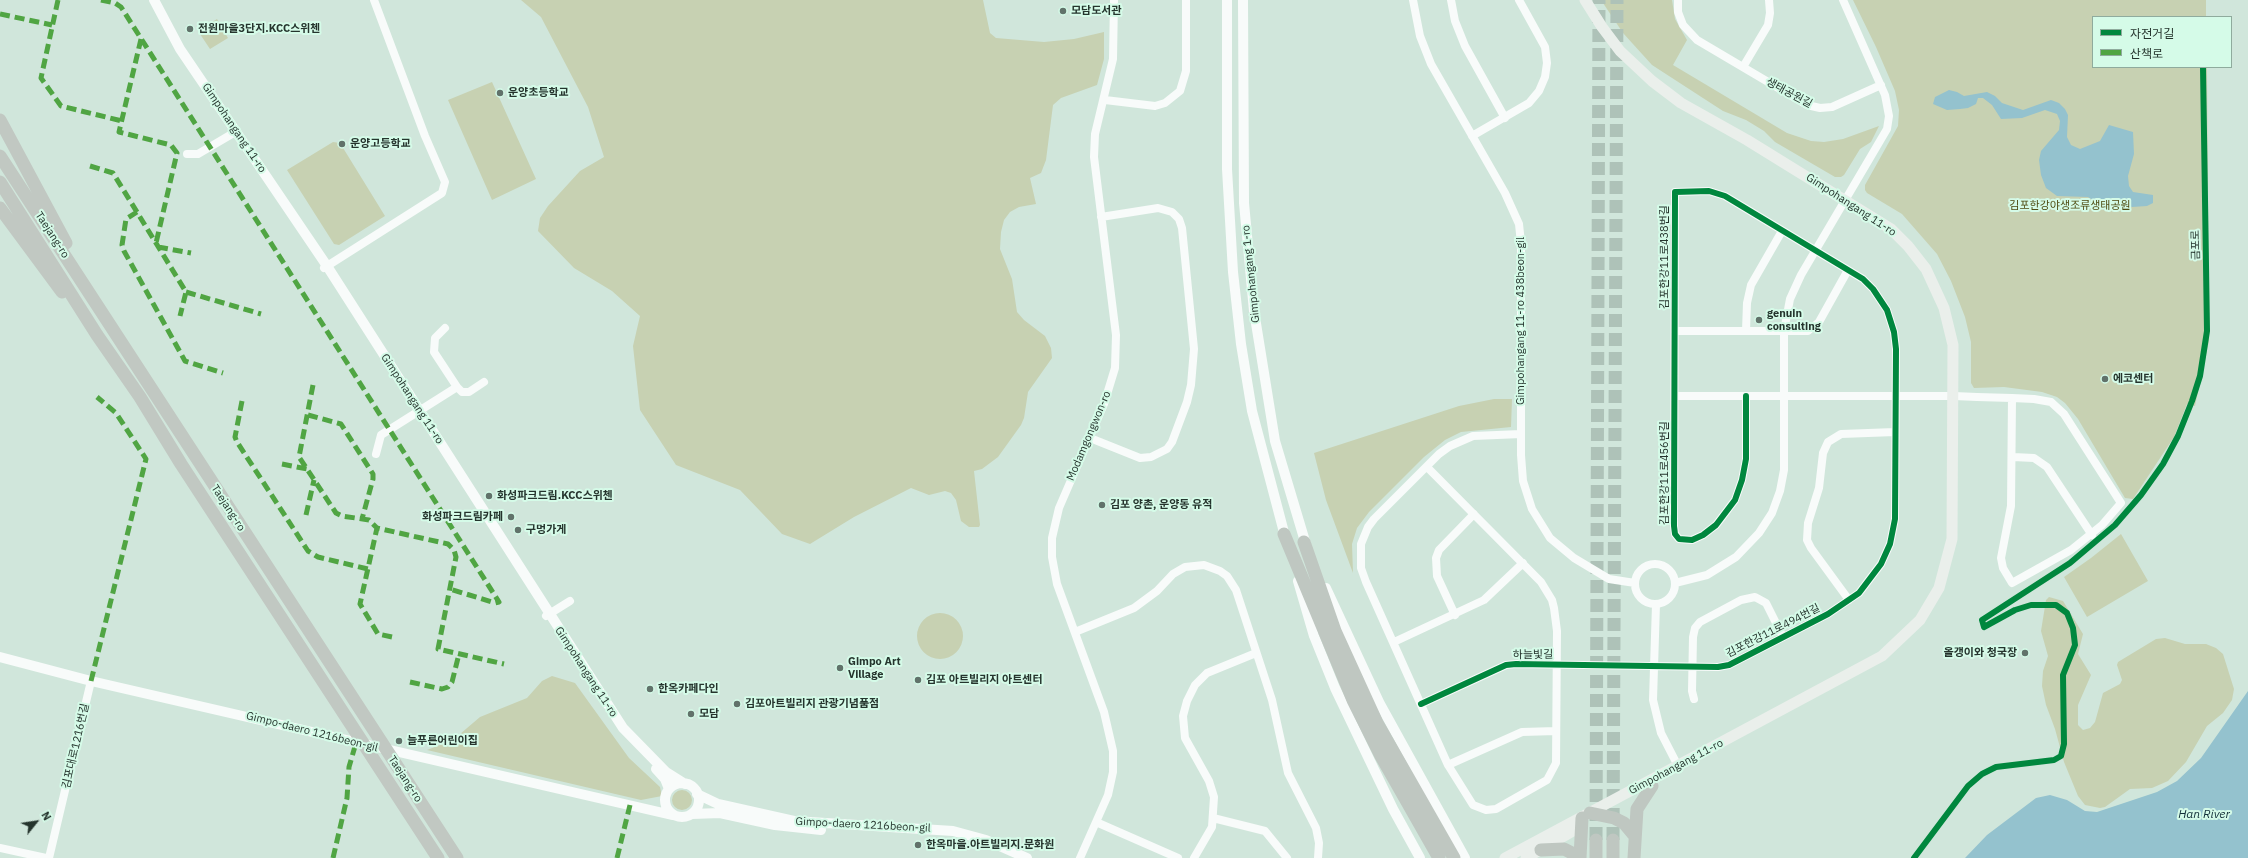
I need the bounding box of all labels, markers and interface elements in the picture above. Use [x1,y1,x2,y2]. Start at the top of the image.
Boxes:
place label: 모담도서관 [1071,4,1122,18]
marker: 모담도서관 [1058,6,1068,16]
legend [2092,16,2232,68]
place label: 전원마을3단지.KCC스위첸 [198,22,320,36]
marker: 전원마을3단지.KCC스위첸 [185,24,195,34]
text: 자전거길 [2130,26,2174,41]
text: 산책로 [2130,46,2163,61]
street label: 생태공원길 [1764,75,1814,111]
street label: Gimpohangang 11-ro [199,81,269,175]
place label: 운양초등학교 [508,86,569,100]
marker: 운양초등학교 [495,88,505,98]
place label: 운양고등학교 [350,137,411,151]
marker: 운양고등학교 [337,139,347,149]
street label: Gimpohangang 11-ro [1803,171,1899,239]
park label: 김포한강야생조류생태공원 [2009,199,2131,213]
street label: 김포한강11로438번길 [1658,205,1672,309]
street label: Taejang-ro [32,209,72,261]
street label: Gimpohangang 1-ro [1239,224,1263,324]
street label: 금포로 [2189,230,2203,260]
street label: Gimpohangang 11-ro 438beon-gil [1514,237,1528,405]
place label: genuin consulting [1767,307,1821,333]
marker: genuin consulting [1754,315,1764,325]
street label: Gimpohangang 11-ro [378,351,446,447]
place label: 에코센터 [2113,372,2153,386]
marker: 에코센터 [2100,374,2110,384]
street label: Modamgongwon-ro [1064,389,1114,483]
street label: 김포한강11로456번길 [1658,421,1672,525]
street label: Taejang-ro [208,482,248,534]
place label: 화성파크드림.KCC스위첸 [497,489,613,503]
marker: 화성파크드림.KCC스위첸 [484,491,494,501]
place label: 김포 양촌, 운양동 유적 [1110,498,1212,512]
marker: 김포 양촌, 운양동 유적 [1097,500,1107,510]
place label: 화성파크드림카페 [422,510,503,524]
marker: 화성파크드림카페 [506,512,516,522]
place label: 구멍가게 [526,523,566,537]
marker: 구멍가게 [513,525,523,535]
street label: 김포한강11로494번길 [1724,602,1822,660]
street label: Gimpohangang 11-ro [552,624,620,720]
place label: 올갱이와 청국장 [1944,646,2017,660]
street label: 하늘빛길 [1513,648,1553,662]
marker: 올갱이와 청국장 [2020,648,2030,658]
place label: Gimpo Art Village [848,655,901,681]
marker: Gimpo Art Village [835,663,845,673]
place label: 김포 아트빌리지 아트센터 [926,673,1043,687]
marker: 김포 아트빌리지 아트센터 [913,675,923,685]
place label: 한옥카페다인 [658,682,719,696]
marker: 한옥카페다인 [645,684,655,694]
place label: 김포아트빌리지 관광기념품점 [745,697,879,711]
marker: 김포아트빌리지 관광기념품점 [732,699,742,709]
street label: 김포대로1216번길 [60,702,92,790]
place label: 모담 [699,707,719,721]
street label: Gimpo-daero 1216beon-gil [245,709,379,755]
marker: 모담 [686,709,696,719]
place label: 늘푸른어린이집 [407,734,478,748]
marker: 늘푸른어린이집 [394,736,404,746]
street label: Gimpohangang 11-ro [1627,737,1725,797]
street label: Taejang-ro [385,753,425,805]
north arrow [16,802,56,842]
water label: Han River [2178,808,2230,822]
text: N [38,809,54,823]
street label: Gimpo-daero 1216beon-gil [795,815,931,835]
place label: 한옥마을.아트빌리지.문화원 [926,838,1054,852]
marker: 한옥마을.아트빌리지.문화원 [913,840,923,850]

